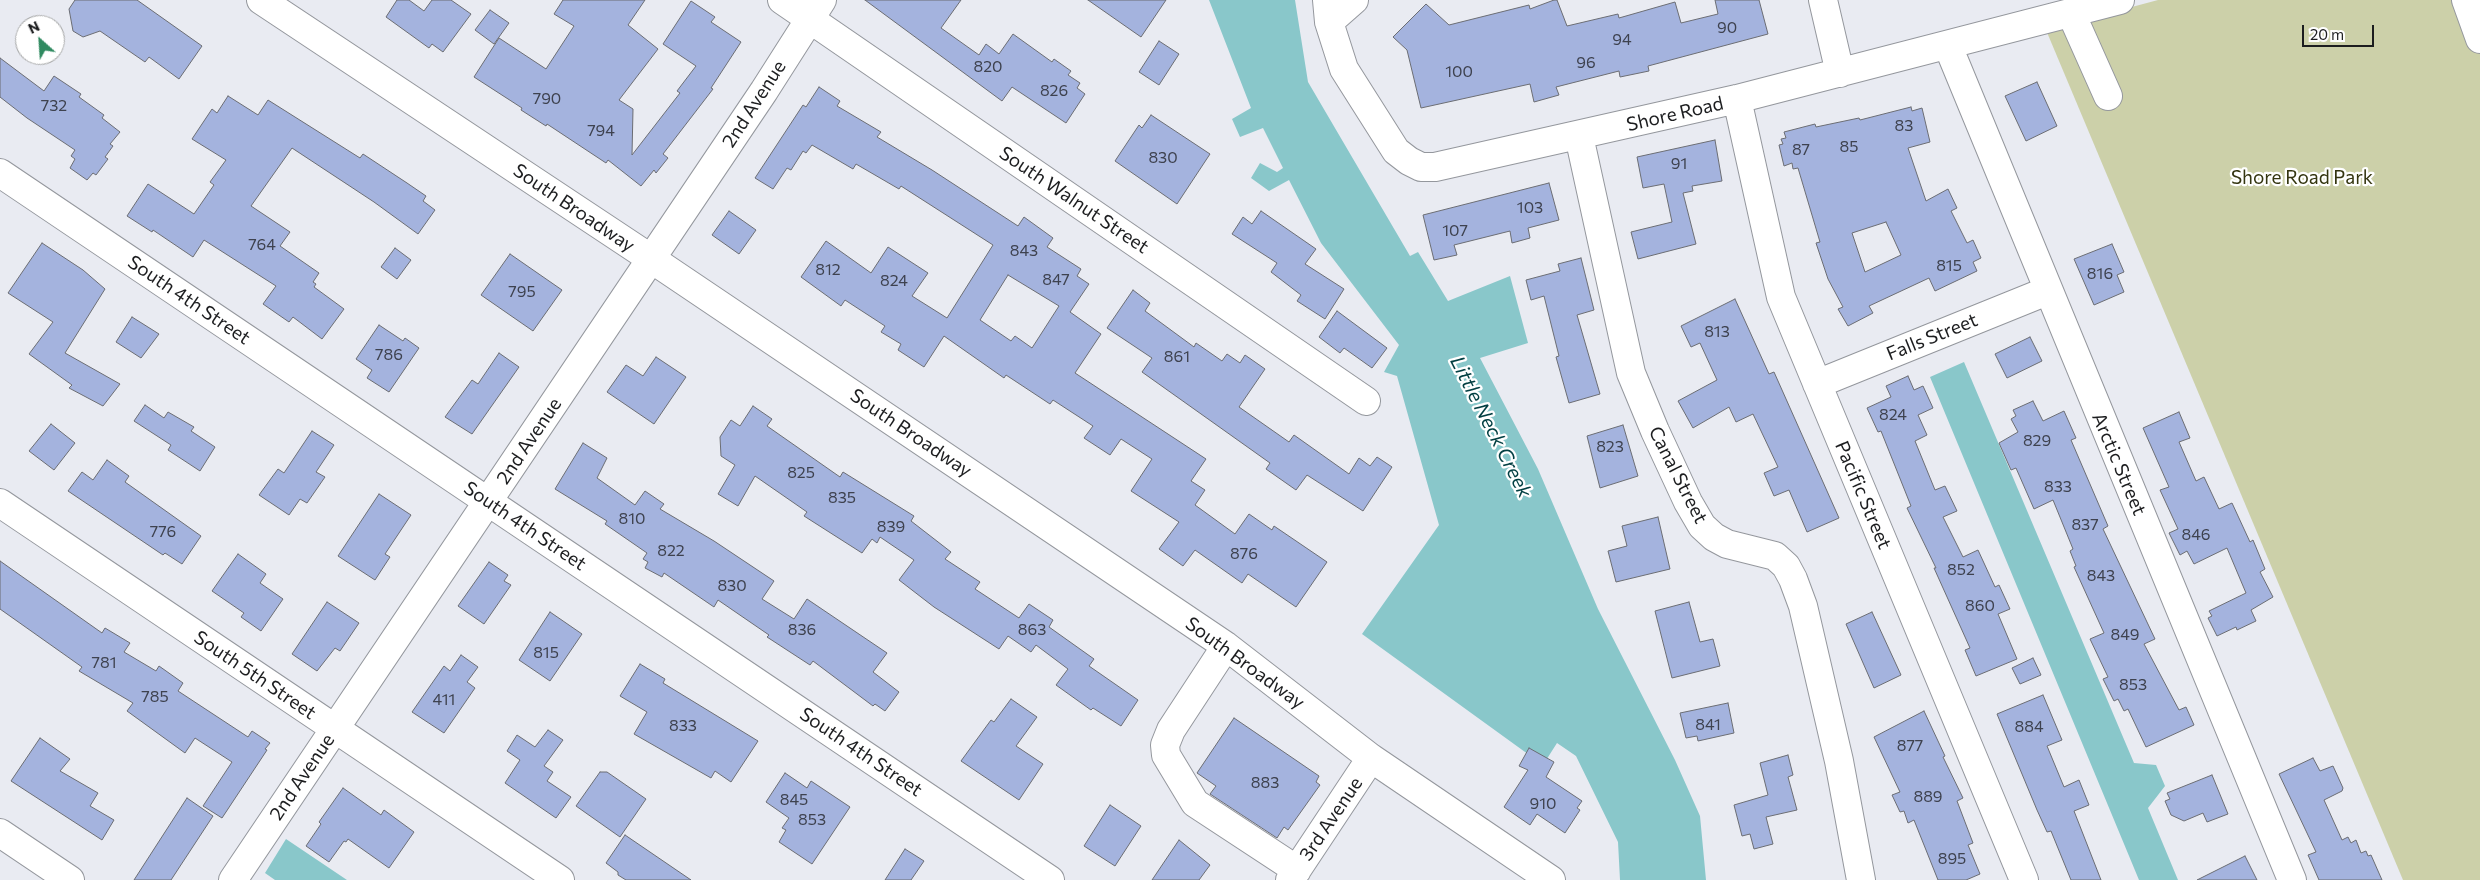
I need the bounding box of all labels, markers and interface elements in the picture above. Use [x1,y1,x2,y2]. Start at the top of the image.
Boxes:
north arrow [15,15,65,65]
scale bar [2305,15,2378,47]
text: N [25,17,42,37]
house number: 90 [1717,18,1737,38]
text: 20 m [2310,25,2344,43]
house number: 94 [1612,30,1632,50]
house number: 96 [1576,53,1596,73]
street label: 2nd Avenue [717,56,791,152]
house number: 820 [974,57,1002,77]
house number: 100 [1445,62,1473,82]
house number: 826 [1040,81,1068,101]
house number: 790 [533,89,561,109]
street label: Shore Road [1624,92,1726,136]
house number: 732 [41,96,67,116]
house number: 83 [1895,116,1913,136]
house number: 794 [587,121,615,141]
house number: 85 [1840,137,1858,157]
house number: 87 [1792,140,1810,160]
street label: South Walnut Street [995,142,1153,258]
house number: 830 [1148,148,1178,168]
house number: 91 [1671,154,1687,174]
street label: South Broadway [509,159,639,257]
park label: Shore Road Park [2231,167,2373,189]
house number: 103 [1517,198,1543,218]
house number: 107 [1442,221,1468,241]
house number: 764 [248,235,276,255]
house number: 843 [1010,241,1038,261]
street label: South 4th Street [123,251,255,349]
house number: 815 [1936,256,1962,276]
house number: 812 [815,260,841,280]
house number: 816 [2087,264,2113,284]
house number: 847 [1042,270,1070,290]
house number: 824 [880,271,908,291]
house number: 795 [508,282,536,302]
street label: Falls Street [1883,308,1981,366]
house number: 813 [1704,322,1730,342]
house number: 786 [375,345,403,365]
house number: 861 [1164,347,1190,367]
water label: Little Neck Creek [1445,352,1537,502]
street label: South Broadway [846,384,976,482]
street label: 2nd Avenue [492,393,566,489]
house number: 824 [1879,405,1907,425]
street label: Arctic Street [2087,409,2151,519]
street label: Canal Street [1644,423,1712,527]
house number: 829 [2023,431,2051,451]
house number: 823 [1596,437,1624,457]
street label: Pacific Street [1830,437,1896,553]
house number: 825 [787,463,815,483]
street label: South 4th Street [459,477,591,575]
house number: 833 [2044,477,2072,497]
house number: 835 [828,488,856,508]
house number: 810 [619,509,645,529]
house number: 837 [2071,515,2099,535]
house number: 839 [877,517,905,537]
house number: 776 [150,522,176,542]
house number: 846 [2181,525,2211,545]
house number: 822 [657,541,685,561]
house number: 876 [1230,544,1258,564]
house number: 852 [1947,560,1975,580]
house number: 843 [2087,566,2115,586]
house number: 830 [717,576,747,596]
house number: 860 [1965,596,1995,616]
street label: South Broadway [1181,612,1309,714]
house number: 836 [788,620,816,640]
house number: 863 [1018,620,1046,640]
house number: 849 [2110,625,2140,645]
street label: South 5th Street [190,626,320,724]
house number: 815 [533,643,559,663]
house number: 781 [92,653,116,673]
house number: 853 [2119,675,2147,695]
house number: 785 [141,687,169,707]
house number: 411 [433,690,455,710]
street label: South 4th Street [795,703,927,801]
house number: 841 [1695,715,1721,735]
house number: 833 [669,716,697,736]
house number: 884 [2014,717,2044,737]
street label: 2nd Avenue [265,729,339,825]
house number: 877 [1897,736,1923,756]
house number: 883 [1251,773,1279,793]
street label: 3rd Avenue [1295,773,1367,865]
house number: 889 [1913,787,1943,807]
house number: 845 [780,790,808,810]
house number: 910 [1530,794,1556,814]
house number: 853 [798,810,826,830]
house number: 895 [1938,849,1966,869]

